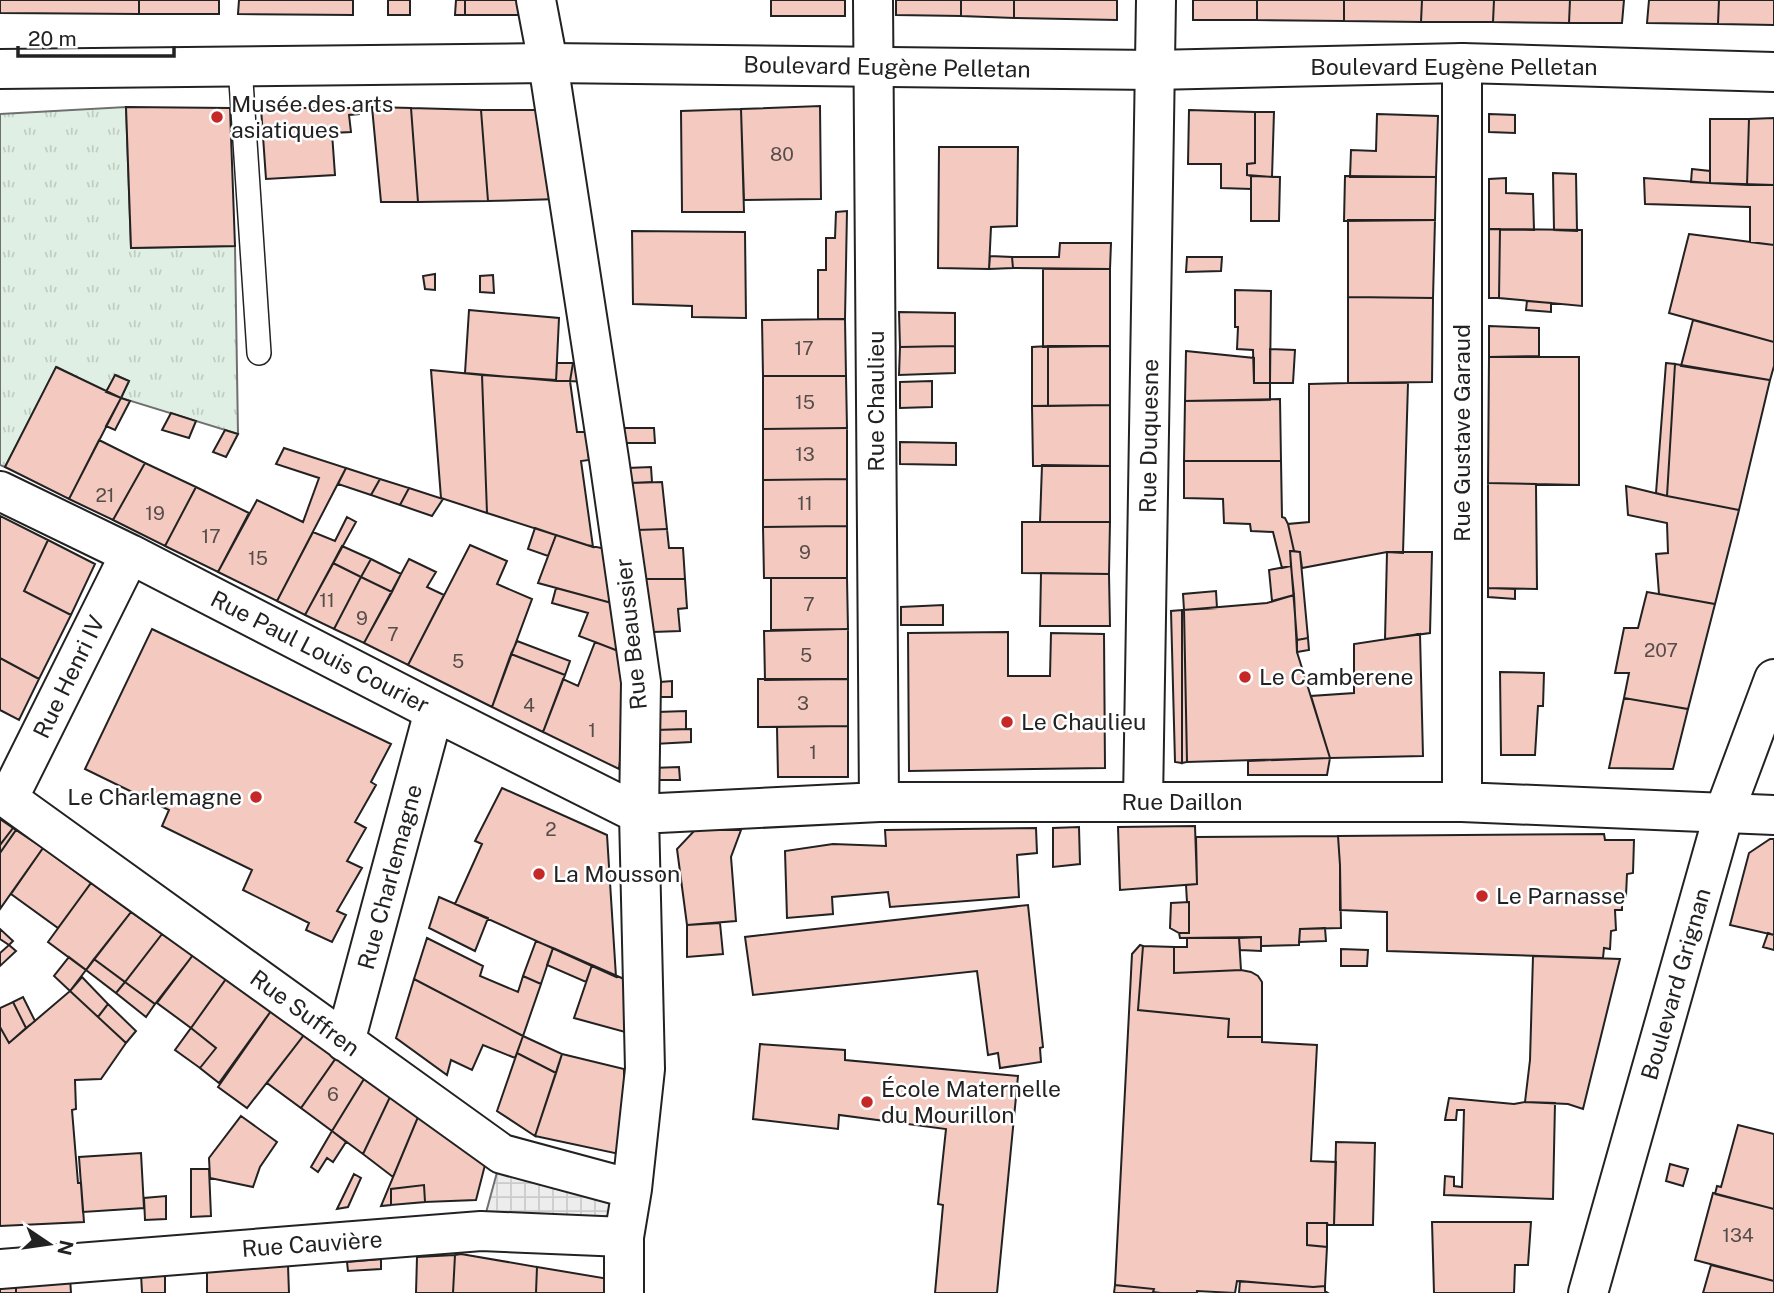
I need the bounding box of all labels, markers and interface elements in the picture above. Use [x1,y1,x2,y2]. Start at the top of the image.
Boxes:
scale bar [18,14,173,58]
text: 20 m [28,26,77,51]
street label: Boulevard Eugène Pelletan [743,50,1031,83]
street label: Boulevard Eugène Pelletan [1310,53,1598,80]
place label: Musée des arts asiatiques [231,90,393,143]
marker: Musée des arts asiatiques [209,109,225,125]
house number: 80 [770,143,794,165]
street label: Rue Gustave Garaud [1448,324,1475,542]
street label: Rue Chaulieu [862,330,889,472]
house number: 17 [794,337,814,359]
street label: Rue Duquesne [1134,359,1163,513]
house number: 15 [795,391,815,413]
house number: 13 [795,443,815,465]
house number: 21 [95,484,115,506]
house number: 11 [797,492,813,514]
house number: 19 [145,502,165,524]
house number: 17 [201,525,221,547]
house number: 9 [799,541,811,563]
house number: 15 [248,547,268,569]
street label: Rue Beaussier [609,557,652,711]
street label: Rue Paul Louis Courier [207,585,434,718]
house number: 11 [319,589,335,611]
house number: 7 [803,593,815,615]
house number: 9 [356,607,368,629]
street label: Rue Henri IV [27,611,110,743]
house number: 7 [387,623,399,645]
house number: 207 [1644,639,1678,661]
house number: 5 [800,644,812,666]
house number: 5 [452,650,464,672]
place label: Le Camberene [1259,663,1413,690]
marker: Le Camberene [1237,669,1253,685]
house number: 3 [797,692,809,714]
house number: 4 [523,694,535,716]
place label: Le Chaulieu [1021,708,1146,735]
marker: Le Chaulieu [999,714,1015,730]
house number: 1 [588,719,596,741]
house number: 1 [809,741,817,763]
street label: Rue Charlemagne [352,781,427,972]
place label: Le Charlemagne [67,783,242,810]
street label: Rue Daillon [1122,788,1243,815]
marker: Le Charlemagne [248,789,264,805]
house number: 2 [545,818,557,840]
place label: La Mousson [553,860,680,887]
marker: La Mousson [531,866,547,882]
place label: Le Parnasse [1496,882,1626,909]
street label: Boulevard Grignan [1635,885,1716,1083]
marker: Le Parnasse [1474,888,1490,904]
street label: Rue Suffren [245,964,365,1061]
place label: École Maternelle du Mourillon [881,1075,1061,1128]
house number: 6 [327,1083,339,1105]
marker: École Maternelle du Mourillon [859,1094,875,1110]
north arrow [14,1209,84,1279]
house number: 134 [1722,1224,1754,1246]
street label: Rue Cauvière [241,1225,383,1262]
text: N [53,1238,78,1258]

